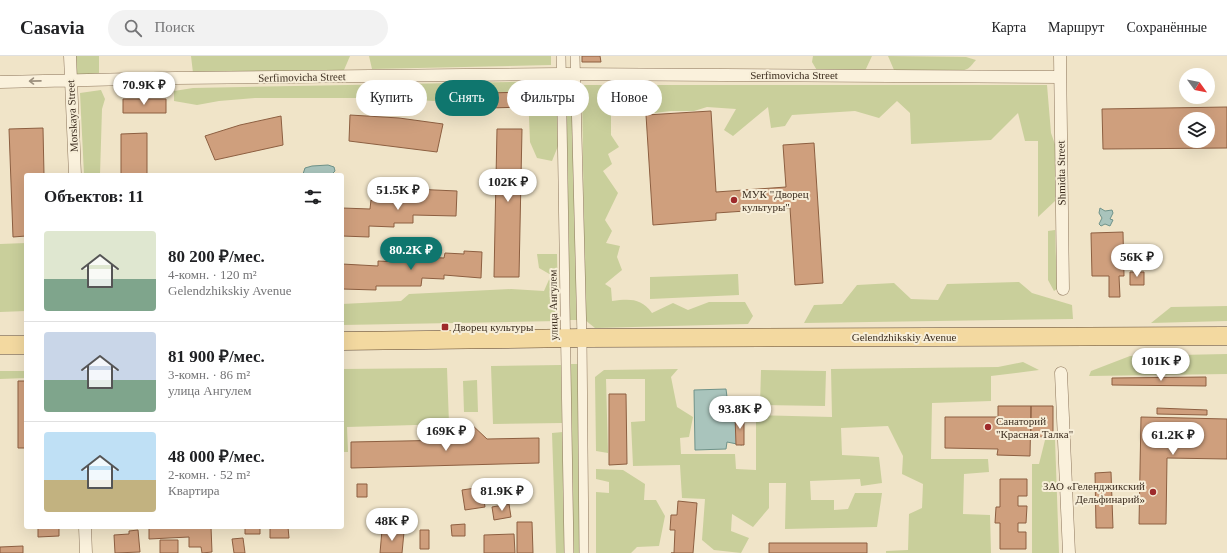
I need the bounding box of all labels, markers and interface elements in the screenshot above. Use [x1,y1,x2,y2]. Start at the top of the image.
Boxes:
search box [108,10,388,46]
text: Casavia [20,17,84,38]
icon: search [122,17,144,39]
text: Поиск [154,19,195,35]
text: Карта [991,20,1026,35]
text: Маршрут [1048,20,1104,35]
text: Сохранённые [1126,20,1207,35]
north arrow [1179,68,1215,104]
map controls [1179,68,1215,148]
street label: Serfimovicha Street [750,69,838,81]
street label: Serfimovicha Street [258,70,346,84]
pin: 70.9K ₽ [107,72,181,106]
text: 70.9K ₽ [122,77,166,92]
one-way arrow [29,78,42,85]
street label: Morskaya Street [64,80,80,152]
chip: Купить [356,80,427,116]
chip: Снять [435,80,499,116]
chip: Фильтры [507,80,589,116]
chip: Новое [597,80,662,116]
button: layers [1179,112,1215,148]
street label: Shmidta Street [1054,140,1068,206]
pin: 102K ₽ [475,169,541,203]
text: 102K ₽ [488,174,528,189]
pin: 51.5K ₽ [361,177,435,211]
text: 51.5K ₽ [376,182,420,197]
icon: filters [302,186,324,208]
text: Объектов: 11 [44,187,144,206]
place label: МУК "Дворец культуры" [742,188,809,213]
marker: МУК "Дворец культуры" [729,195,739,205]
pin: 80.2K ₽ [374,237,448,271]
text: 80.2K ₽ [389,242,433,257]
pin: 56K ₽ [1109,244,1165,278]
icon: home [76,247,124,295]
text: 80 200 ₽/мес. [168,247,265,266]
text: 56K ₽ [1120,249,1154,264]
text: 4-комн. · 120 m² [168,267,257,282]
street label: улица Ангулем [546,270,560,340]
text: Gelendzhikskiy Avenue [168,283,292,298]
place label: Дворец культуры [453,321,534,333]
marker: Дворец культуры [440,322,450,332]
street label: Gelendzhikskiy Avenue [852,331,956,343]
text: 81 900 ₽/мес. [168,347,265,366]
icon: home [76,348,124,396]
pin: 101K ₽ [1128,348,1194,382]
text: 101K ₽ [1141,353,1181,368]
text: 3-комн. · 86 m² [168,367,250,382]
text: улица Ангулем [168,383,251,398]
pin: 93.8K ₽ [703,396,777,430]
text: 93.8K ₽ [718,401,762,416]
place label: Санаторий "Красная Талка" [996,415,1073,440]
pin: 169K ₽ [413,418,479,452]
marker: Санаторий "Красная Талка" [983,422,993,432]
pin: 61.2K ₽ [1136,422,1210,456]
text: 169K ₽ [426,423,466,438]
text: 61.2K ₽ [1151,427,1195,442]
text: 48 000 ₽/мес. [168,447,265,466]
icon: home [76,448,124,496]
text: 2-комн. · 52 m² [168,467,250,482]
pin: 81.9K ₽ [465,478,539,512]
place label: ЗАО «Геленджикский Дельфинарий» [1043,480,1145,505]
text: Квартира [168,483,220,498]
text: 81.9K ₽ [480,483,524,498]
marker: ЗАО «Геленджикский Дельфинарий» [1148,487,1158,497]
pin: 48K ₽ [364,508,420,542]
text: 48K ₽ [375,513,409,528]

